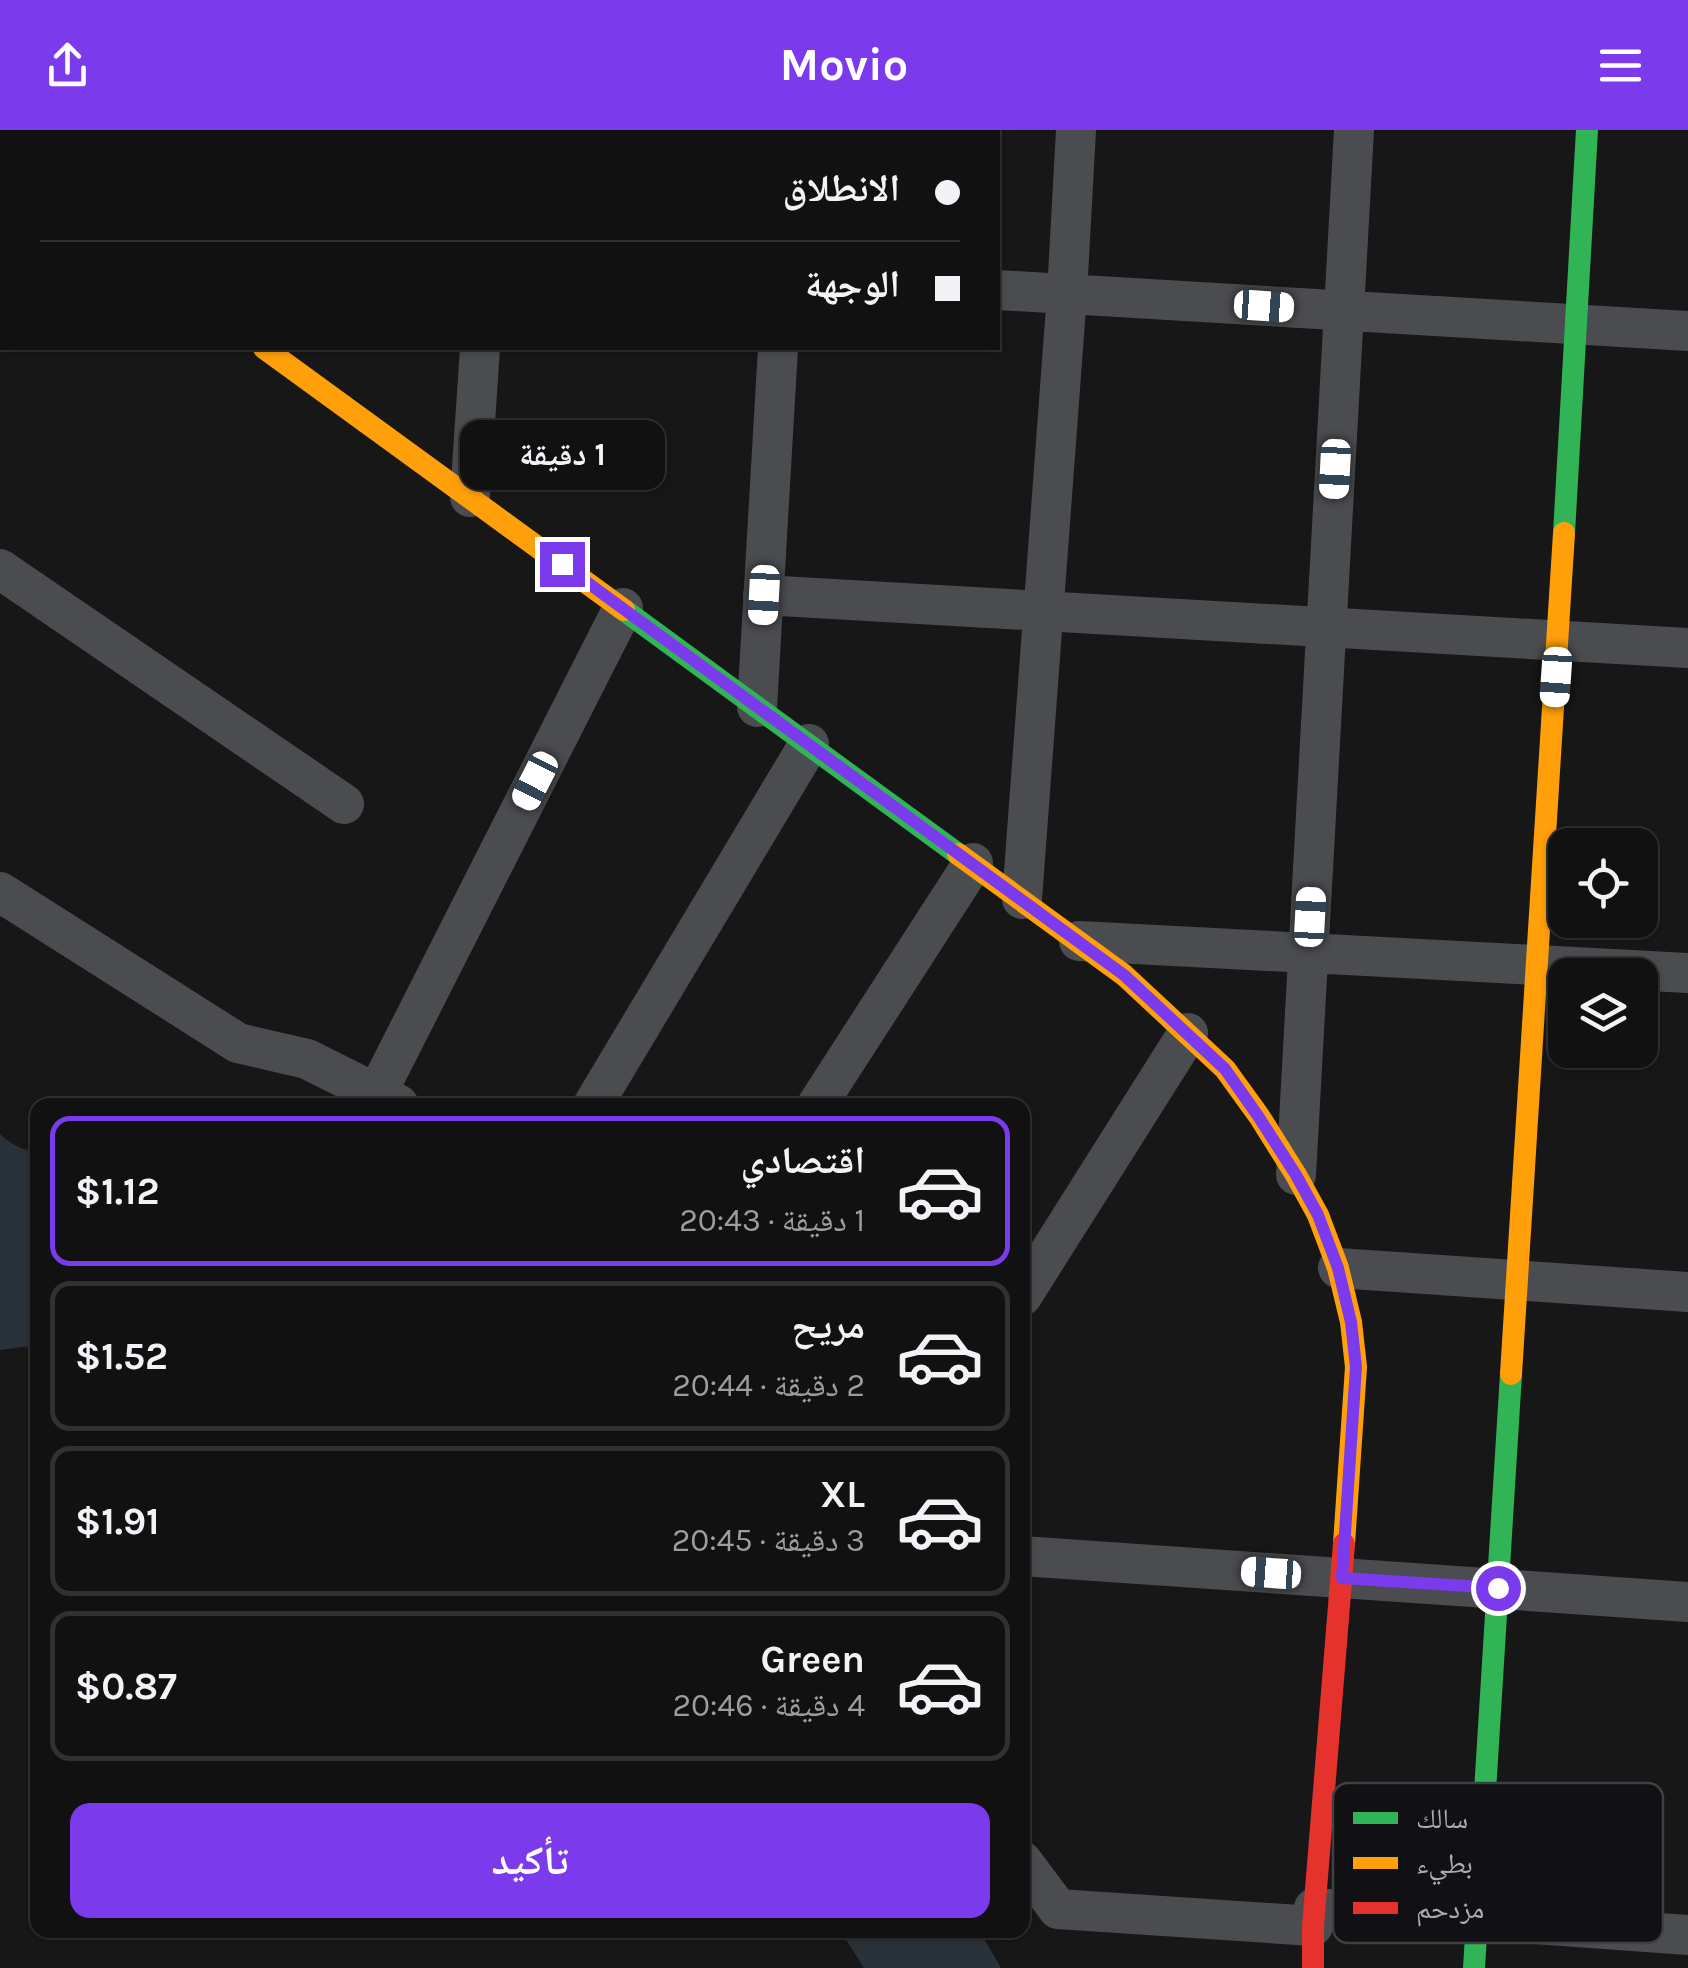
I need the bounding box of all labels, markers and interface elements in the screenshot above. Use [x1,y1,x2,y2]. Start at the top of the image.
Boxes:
icon: share [40,38,95,93]
icon: menu [1593,38,1648,93]
text: Movio [780,39,908,91]
text: الانطلاق [782,166,900,211]
text: الوجهة [805,262,900,307]
car [1233,289,1295,323]
callout: 1 دقيقة [460,419,664,489]
text: 1 دقيقة [519,436,606,473]
car [1318,438,1352,500]
route end [540,542,585,587]
car [747,564,781,626]
car [1539,646,1573,708]
car [508,747,562,815]
map controls [1548,828,1658,1068]
button: locate [1548,828,1658,938]
car [1293,886,1327,948]
button: layers [1548,958,1658,1068]
text: اقتصادي [741,1138,865,1183]
icon: car [895,1146,985,1236]
text: $1.12 [75,1169,159,1214]
text: 1 دقيقة · 20:43 [679,1202,865,1239]
text: مريح [791,1303,865,1348]
icon: car [895,1311,985,1401]
text: $1.52 [75,1334,168,1379]
text: 2 دقيقة · 20:44 [672,1367,865,1404]
text: XL [820,1472,865,1517]
icon: car [895,1476,985,1566]
text: $1.91 [75,1499,160,1544]
text: 3 دقيقة · 20:45 [672,1522,865,1559]
car [1240,1556,1302,1590]
route start [1476,1566,1521,1611]
text: Green [760,1637,865,1682]
icon: car [895,1641,985,1731]
text: $0.87 [75,1664,177,1709]
text: 4 دقيقة · 20:46 [672,1687,865,1724]
legend [1333,1783,1663,1943]
text: سالك [1416,1802,1468,1835]
button: تأكيد [70,1803,990,1918]
text: بطيء [1416,1847,1473,1886]
text: مزدحم [1416,1892,1484,1927]

